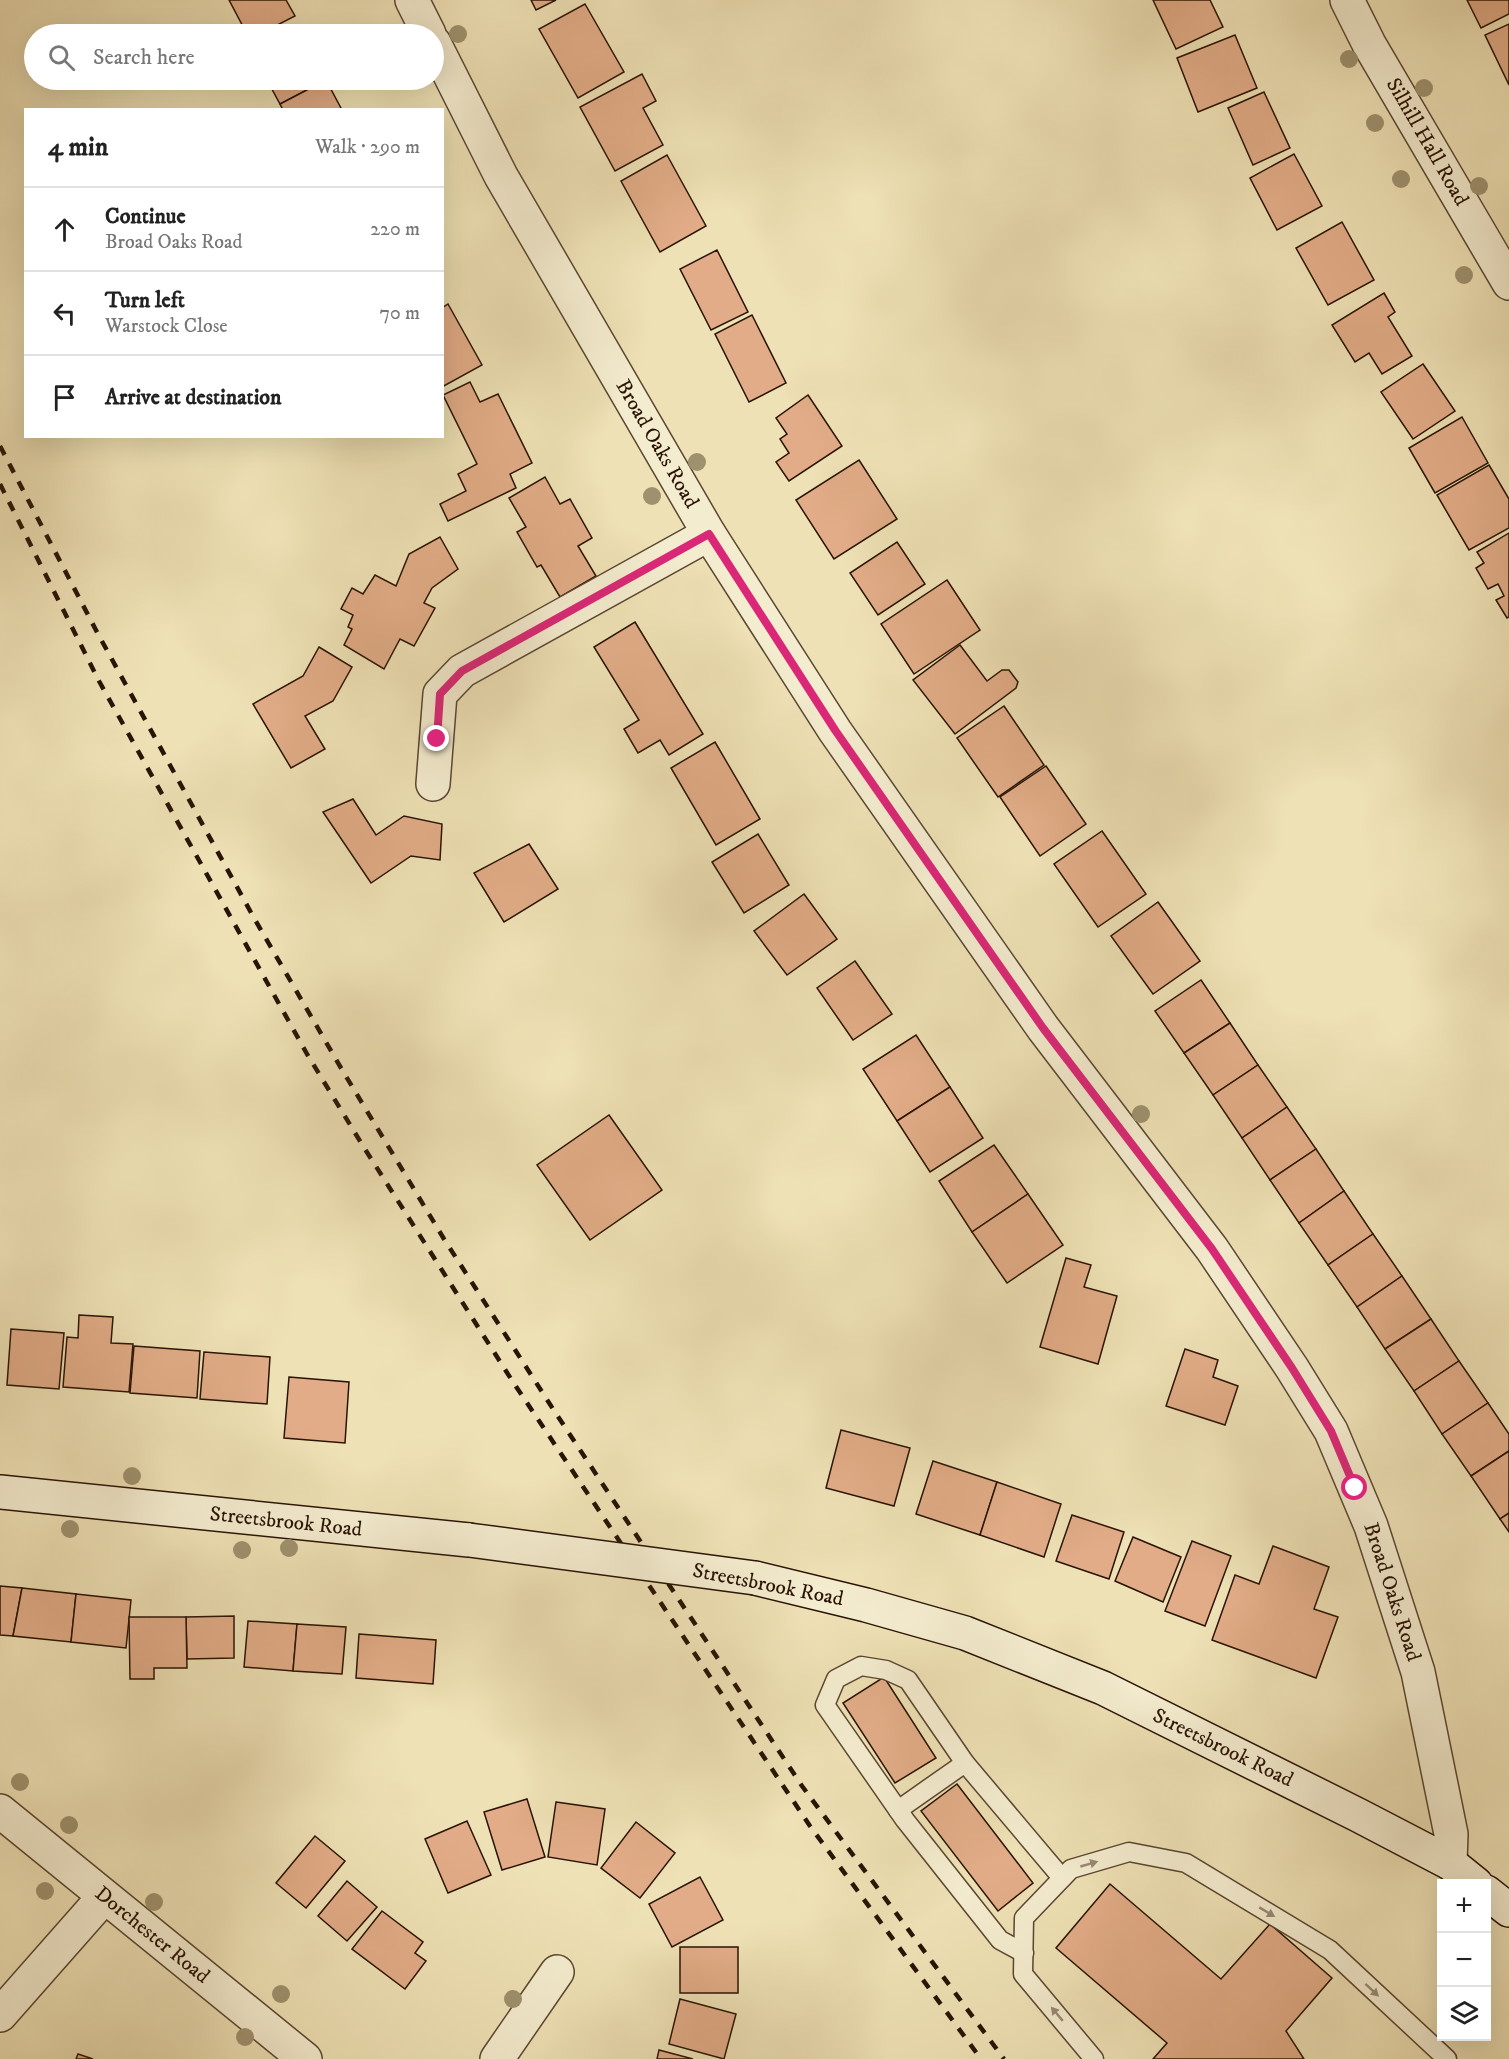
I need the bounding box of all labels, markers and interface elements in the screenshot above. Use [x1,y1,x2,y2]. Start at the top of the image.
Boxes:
search box [24,24,444,90]
icon: search [45,41,78,74]
text: Search here [93,44,195,71]
street label: Silhill Hall Road [1380,73,1474,211]
text: 4 min [48,131,108,164]
text: Walk · 290 m [315,135,420,160]
text: Continue [105,203,186,230]
icon: ahead [48,213,81,246]
text: 220 m [370,217,420,242]
text: Broad Oaks Road [105,230,242,255]
text: Turn left [105,287,185,314]
icon: left [48,297,81,330]
text: 70 m [379,301,420,326]
text: Warstock Close [105,314,228,339]
street label: Broad Oaks Road [610,375,705,513]
icon: arrive [48,381,81,414]
text: Arrive at destination [105,384,282,411]
route end [423,725,449,751]
route start [1341,1474,1367,1500]
street label: Streetsbrook Road [209,1501,364,1543]
street label: Broad Oaks Road [1357,1519,1427,1665]
street label: Streetsbrook Road [690,1558,846,1612]
street label: Streetsbrook Road [1149,1703,1298,1793]
one-way arrow [1080,1858,1098,1868]
map controls [1437,1879,1491,2041]
button: + [1437,1879,1491,1933]
street label: Dorchester Road [89,1881,215,1990]
one-way arrow [1259,1906,1275,1917]
button: − [1437,1933,1491,1987]
one-way arrow [1365,1982,1379,1996]
button: layers [1437,1987,1491,2041]
one-way arrow [1051,2007,1064,2022]

